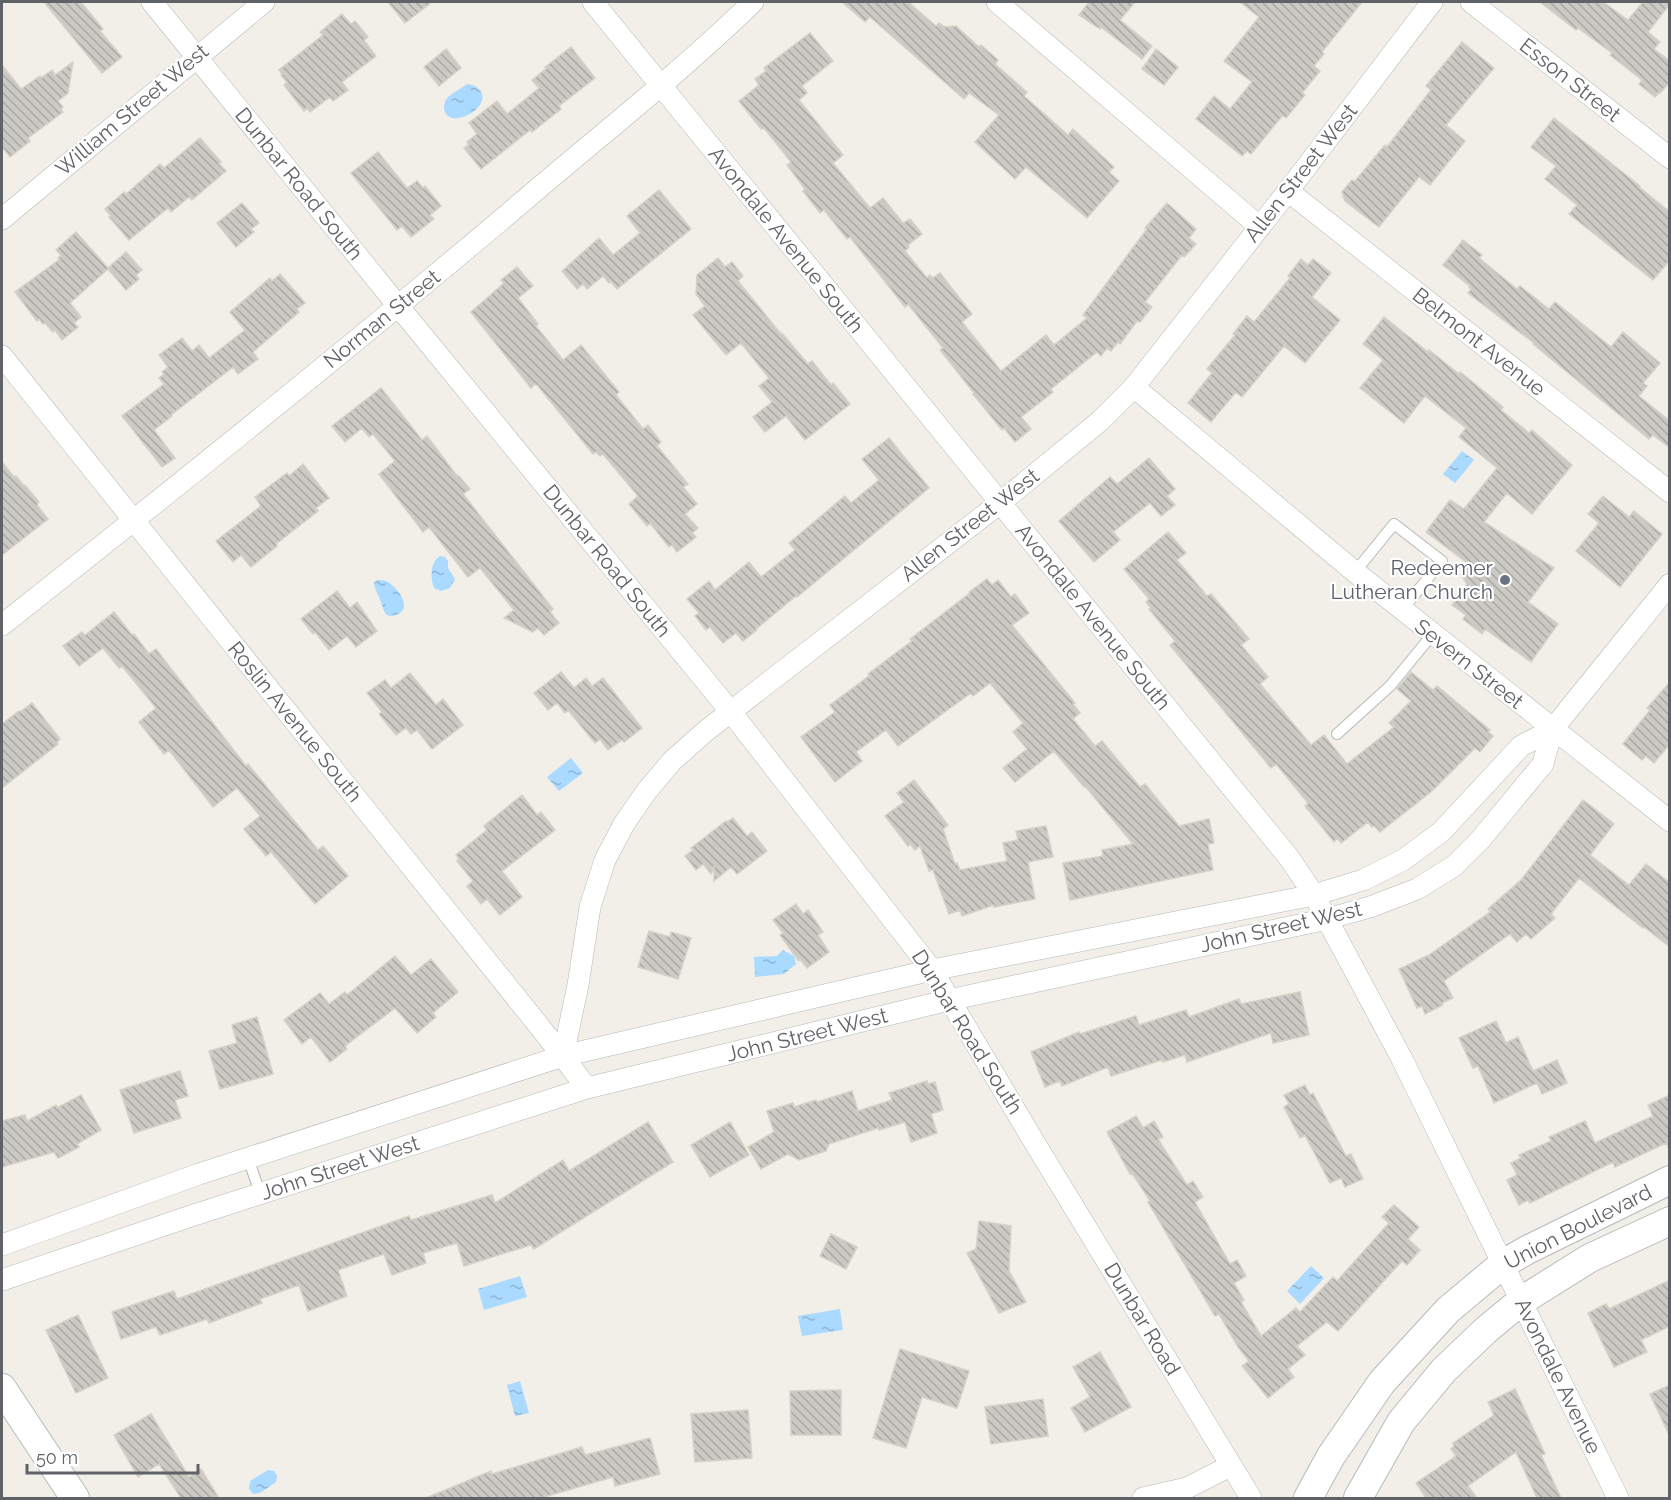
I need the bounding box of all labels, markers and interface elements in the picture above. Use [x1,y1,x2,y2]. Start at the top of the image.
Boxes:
street label: Esson Street [1515,32,1626,127]
street label: William Street West [50,38,213,181]
street label: Allen Street West [1239,99,1362,247]
street label: Dunbar Road South [230,102,369,265]
street label: Avondale Avenue South [704,142,869,338]
street label: Norman Street [318,264,445,373]
street label: Belmont Avenue [1408,282,1551,401]
street label: Allen Street West [896,463,1044,586]
street label: Dunbar Road South [538,479,677,642]
street label: Avondale Avenue South [1011,519,1176,715]
place label: Redeemer Lutheran Church [1330,555,1494,604]
marker: Redeemer Lutheran Church [1498,573,1512,587]
street label: Severn Street [1410,613,1529,714]
street label: Roslin Avenue South [223,636,368,807]
street label: John Street West [1198,896,1364,957]
street label: Dunbar Road South [907,945,1028,1119]
street label: John Street West [724,1002,890,1067]
street label: John Street West [257,1130,422,1205]
street label: Union Boulevard [1500,1179,1656,1274]
street label: Dunbar Road [1099,1258,1186,1380]
street label: Avondale Avenue [1510,1294,1607,1458]
scale bar [27,1437,198,1475]
text: 50 m [36,1447,78,1468]

